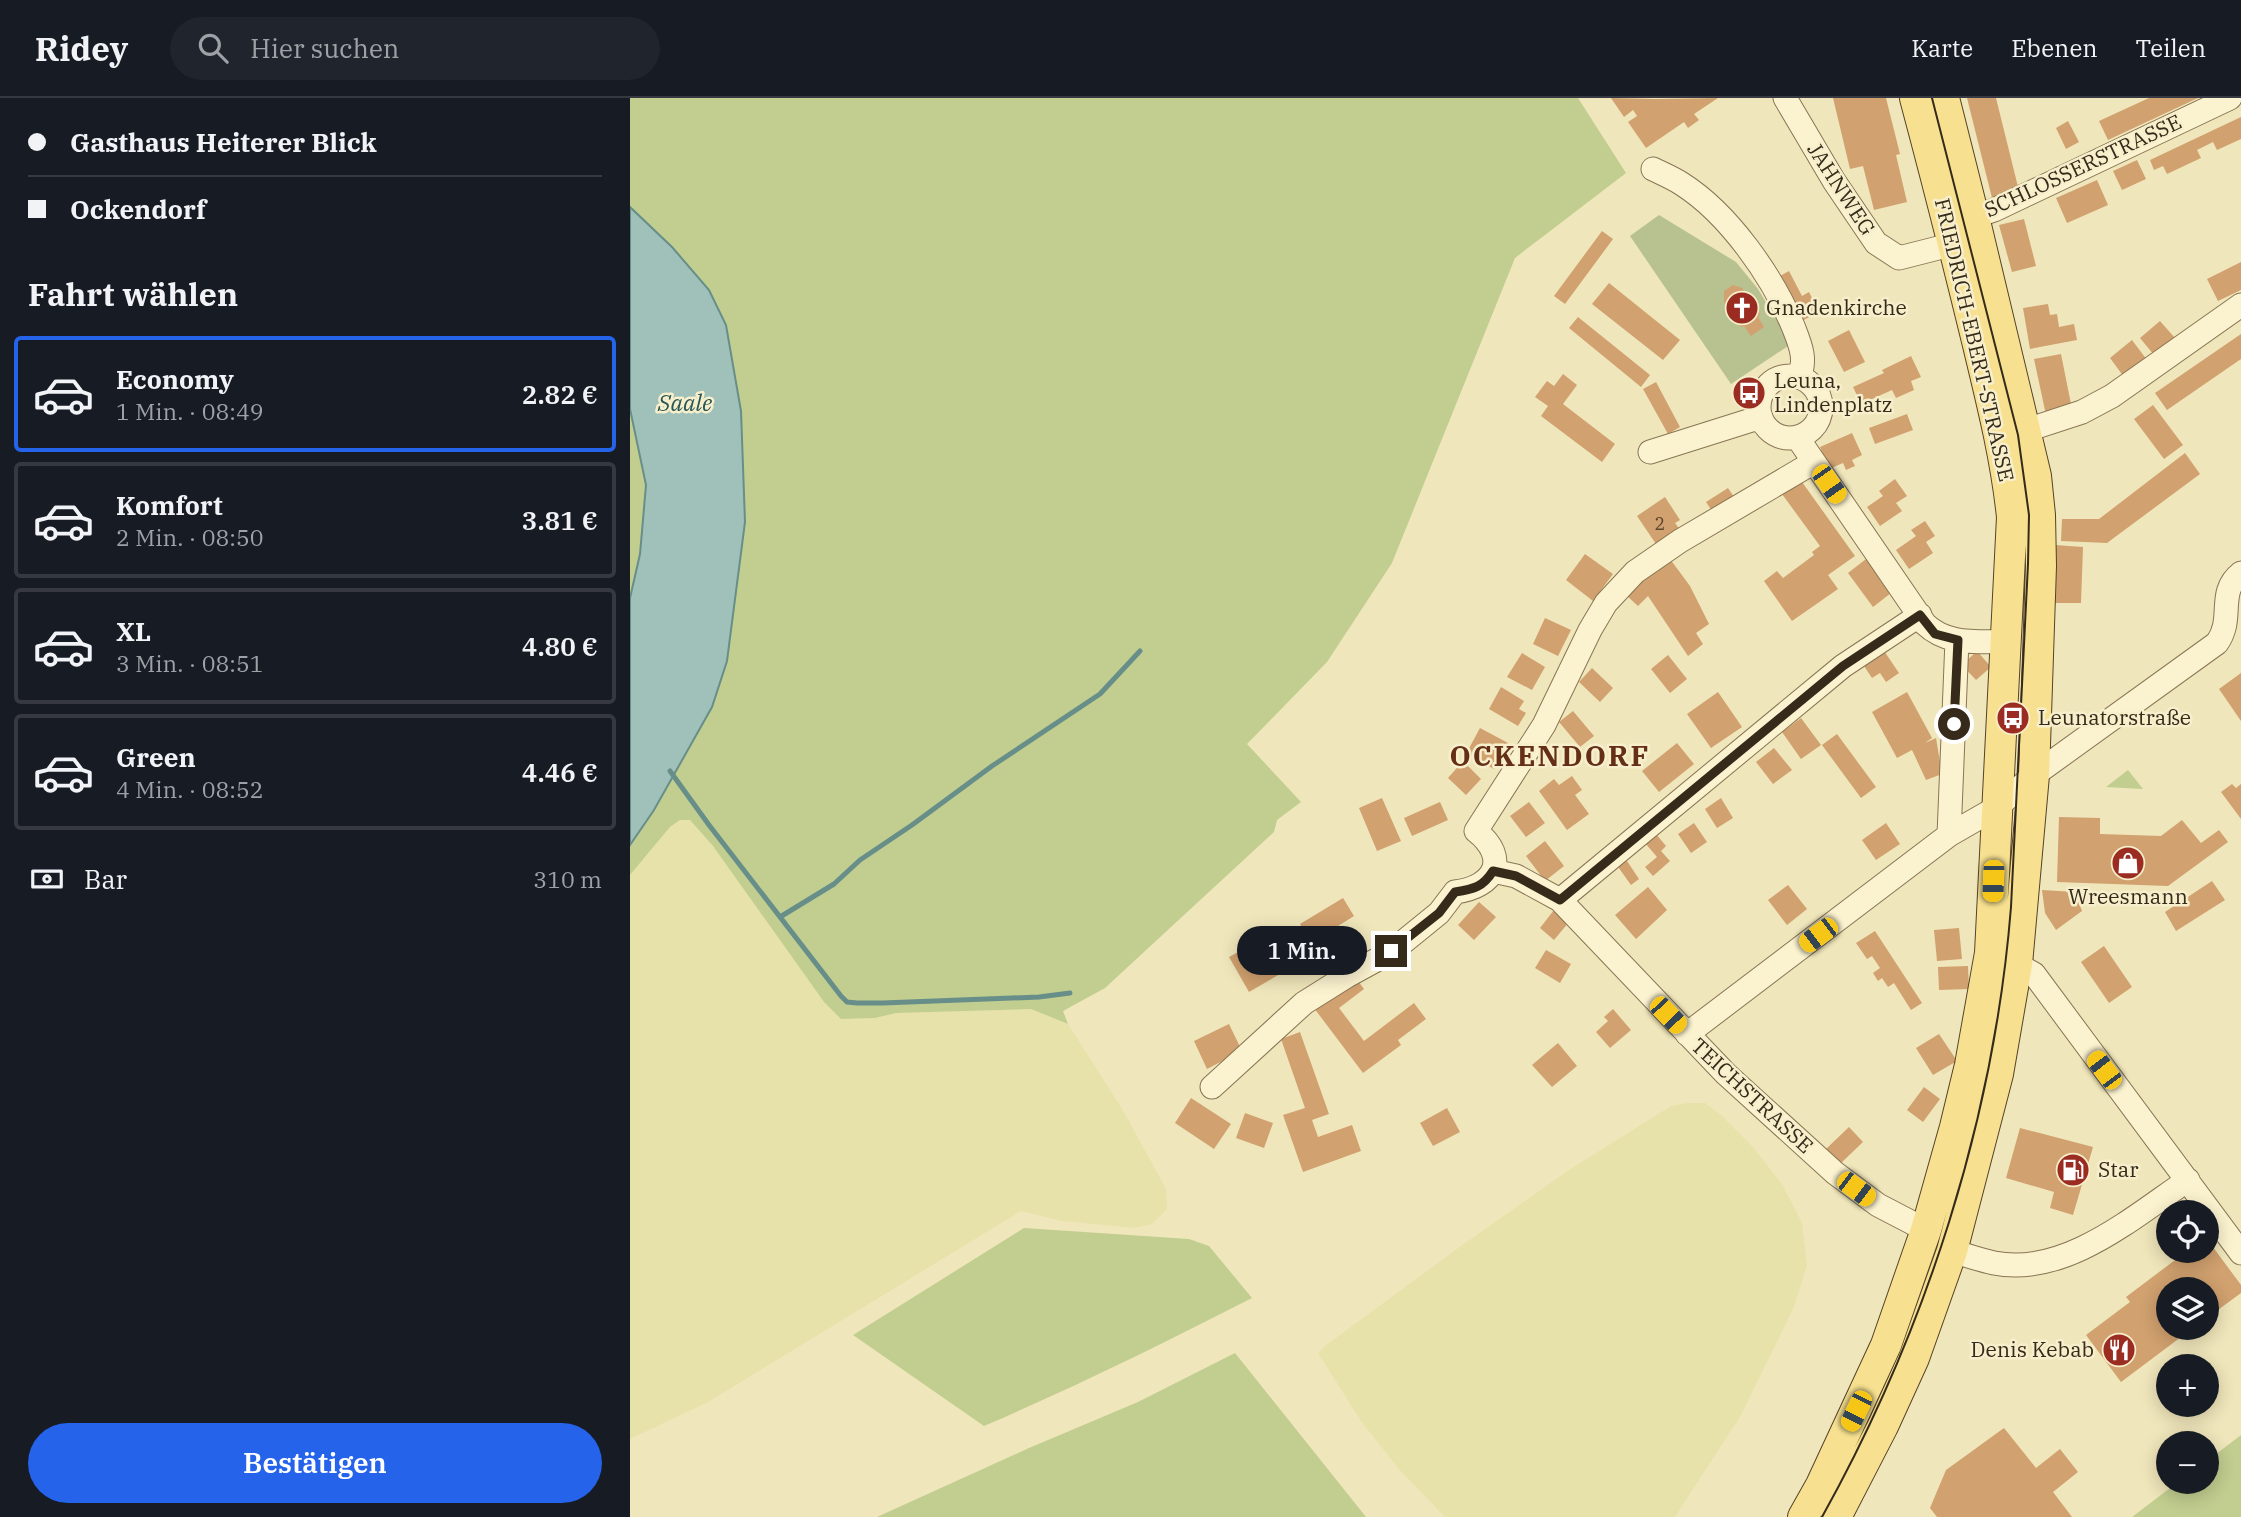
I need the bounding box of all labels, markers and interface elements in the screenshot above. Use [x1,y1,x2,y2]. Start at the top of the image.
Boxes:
search box [170,17,660,80]
text: Ridey [35,27,128,70]
icon: search [194,29,232,67]
text: Hier suchen [250,31,399,65]
text: Karte [1911,32,1973,64]
text: Ebenen [2011,32,2098,64]
text: Teilen [2136,32,2206,64]
street label: SCHLOSSERSTRASSE [1979,107,2186,223]
text: Gasthaus Heiterer Blick [70,125,377,159]
street label: JAHNWEG [1801,137,1882,240]
text: Ockendorf [70,192,206,226]
street label: FRIEDRICH-EBERT-STRASSE [1929,195,2021,484]
text: Fahrt wählen [28,273,238,315]
church icon: Gnadenkirche [1723,289,1761,327]
place label: Gnadenkirche [1766,293,1907,321]
text: Economy [116,362,234,396]
icon: car [32,363,95,426]
place label: Leuna, Lindenplatz [1774,366,1892,418]
bus stop icon: Leuna, Lindenplatz [1730,374,1768,412]
text: 2.82 € [522,377,598,411]
water label: Saale [657,387,712,417]
text: 1 Min. · 08:49 [116,396,263,426]
car [1809,461,1850,507]
text: Komfort [116,488,223,522]
icon: car [32,489,95,552]
text: 3.81 € [522,503,598,537]
house number: 2 [1655,512,1665,535]
text: 2 Min. · 08:50 [116,522,263,552]
text: XL [116,614,151,648]
icon: car [32,615,95,678]
text: 4.80 € [522,629,598,663]
text: 3 Min. · 08:51 [116,648,263,678]
bus stop icon: Leunatorstraße [1994,699,2032,737]
place label: Leunatorstraße [2038,703,2191,731]
route start [1938,708,1970,740]
district label: OCKENDORF [1450,737,1650,774]
text: Green [116,740,196,774]
icon: car [32,741,95,804]
text: 4.46 € [522,755,598,789]
text: 4 Min. · 08:52 [116,774,263,804]
shop icon: Wreesmann [2109,844,2147,882]
icon: cash [28,860,66,898]
car [1982,860,2005,902]
text: Bar [84,862,127,896]
text: 310 m [533,864,602,894]
place label: Wreesmann [2068,882,2188,910]
car [1795,914,1842,956]
callout: 1 Min. [1237,926,1366,976]
text: 1 Min. [1268,935,1336,965]
route end [1375,935,1407,967]
car [1646,993,1691,1037]
street label: TEICHSTRASSE [1686,1031,1820,1159]
car [2083,1047,2126,1093]
fuel station icon: Star [2054,1151,2092,1189]
place label: Star [2098,1155,2139,1183]
car [1833,1168,1880,1210]
map controls [2156,1200,2219,1494]
button: locate [2156,1200,2219,1263]
button: layers [2156,1277,2219,1340]
restaurant icon: Denis Kebab [2100,1331,2138,1369]
place label: Denis Kebab [1971,1335,2094,1363]
button: + [2156,1354,2219,1417]
car [1838,1388,1875,1434]
button: Bestätigen [28,1423,602,1503]
button: − [2156,1431,2219,1494]

